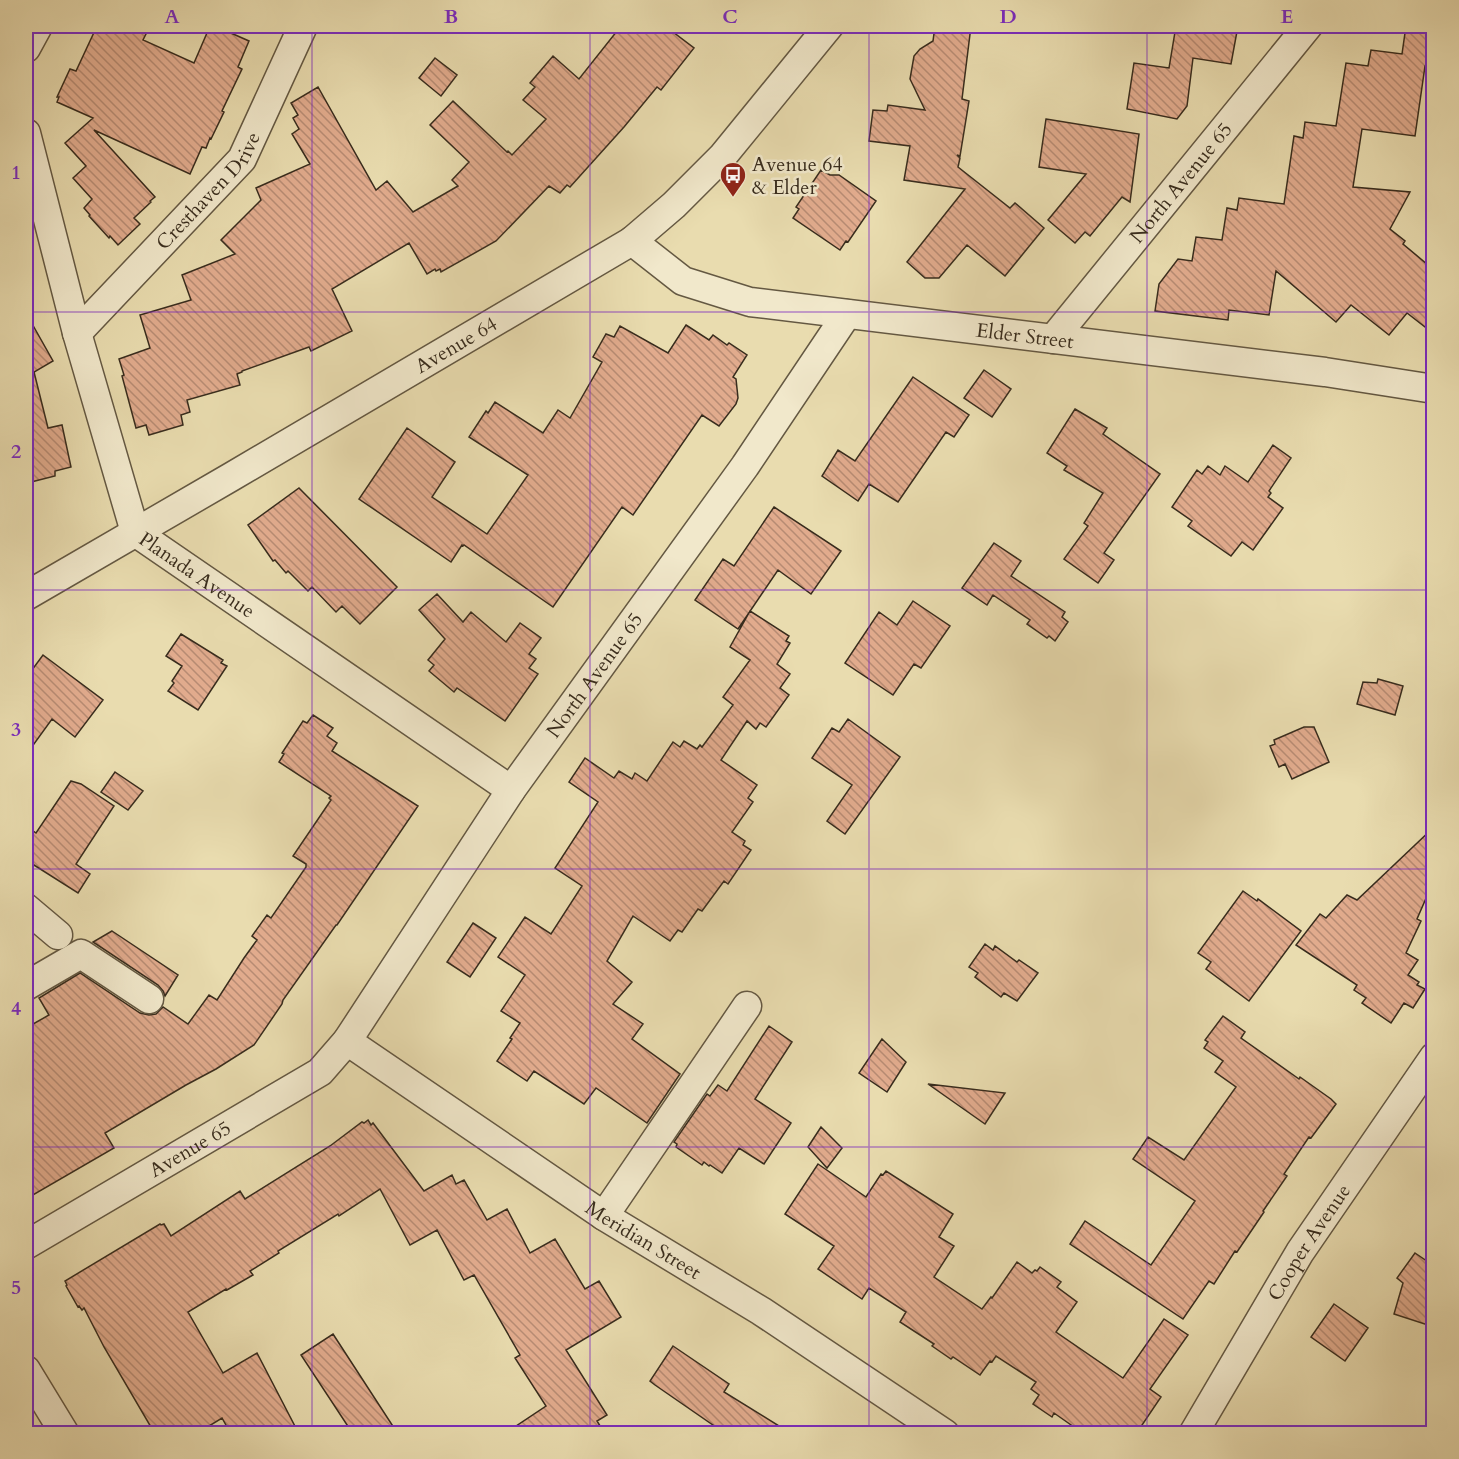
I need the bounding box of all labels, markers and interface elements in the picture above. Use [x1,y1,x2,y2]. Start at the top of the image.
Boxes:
text: A [164,3,180,30]
text: B [444,3,458,30]
text: C [722,3,738,30]
text: D [999,3,1017,30]
text: E [1281,3,1293,30]
street label: North Avenue 65 [1123,116,1238,249]
street label: Cresthaven Drive [150,127,266,255]
place label: Avenue 64 & Elder [752,151,843,201]
text: 1 [11,159,21,186]
bus stop icon: Avenue 64 & Elder [718,160,748,198]
street label: Avenue 64 [410,310,502,379]
street label: Elder Street [975,316,1076,355]
text: 2 [11,438,21,465]
street label: Planada Avenue [134,525,260,624]
street label: North Avenue 65 [540,607,649,743]
text: 3 [11,716,21,743]
text: 4 [11,995,21,1022]
street label: Avenue 65 [144,1114,236,1183]
street label: Cooper Avenue [1261,1178,1356,1306]
street label: Meridian Street [580,1194,707,1286]
text: 5 [11,1274,21,1301]

